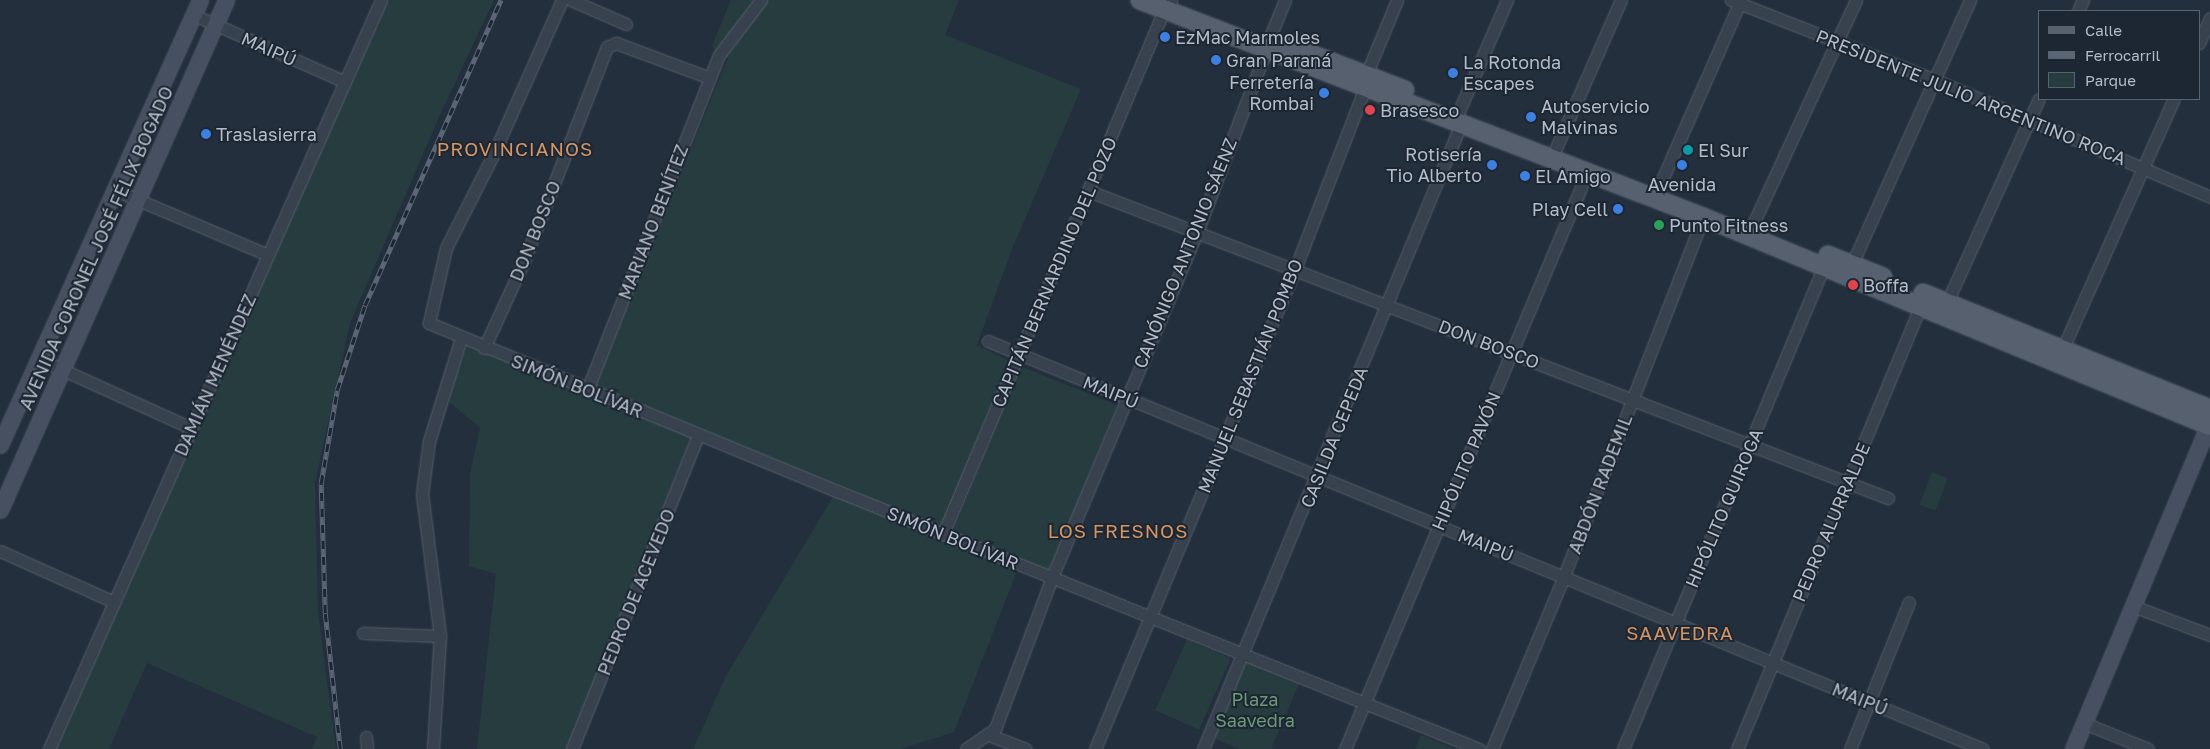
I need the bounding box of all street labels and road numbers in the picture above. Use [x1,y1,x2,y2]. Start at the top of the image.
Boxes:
street label: PRESIDENTE JULIO ARGENTINO ROCA [1813,25,2129,169]
street label: MAIPÚ [238,27,300,71]
street label: AVENIDA CORONEL JOSÉ FÉLIX BOGADO [15,83,177,413]
street label: CAPITÁN BERNARDINO DEL POZO [987,134,1121,410]
street label: CANÓNIGO ANTONIO SÁENZ [1129,135,1241,371]
street label: MARIANO BENÍTEZ [613,141,693,303]
street label: DON BOSCO [505,178,565,284]
street label: MANUEL SEBASTIÁN POMBO [1193,256,1307,496]
street label: DAMIÁN MENÉNDEZ [170,291,260,459]
street label: DON BOSCO [1435,315,1543,373]
street label: SIMÓN BOLÍVAR [508,350,646,422]
street label: CASILDA CEPEDA [1296,363,1372,511]
street label: MAIPÚ [1080,371,1142,413]
street label: HIPÓLITO PAVÓN [1427,388,1505,534]
street label: ABDÓN RADEMIL [1563,411,1637,557]
street label: HIPÓLITO QUIROGA [1681,425,1767,591]
street label: PEDRO ALURRALDE [1788,439,1874,605]
street label: SIMÓN BOLÍVAR [884,502,1022,574]
street label: PEDRO DE ACEVEDO [593,506,679,678]
street label: MAIPÚ [1455,524,1517,566]
street label: MAIPÚ [1829,678,1891,720]

